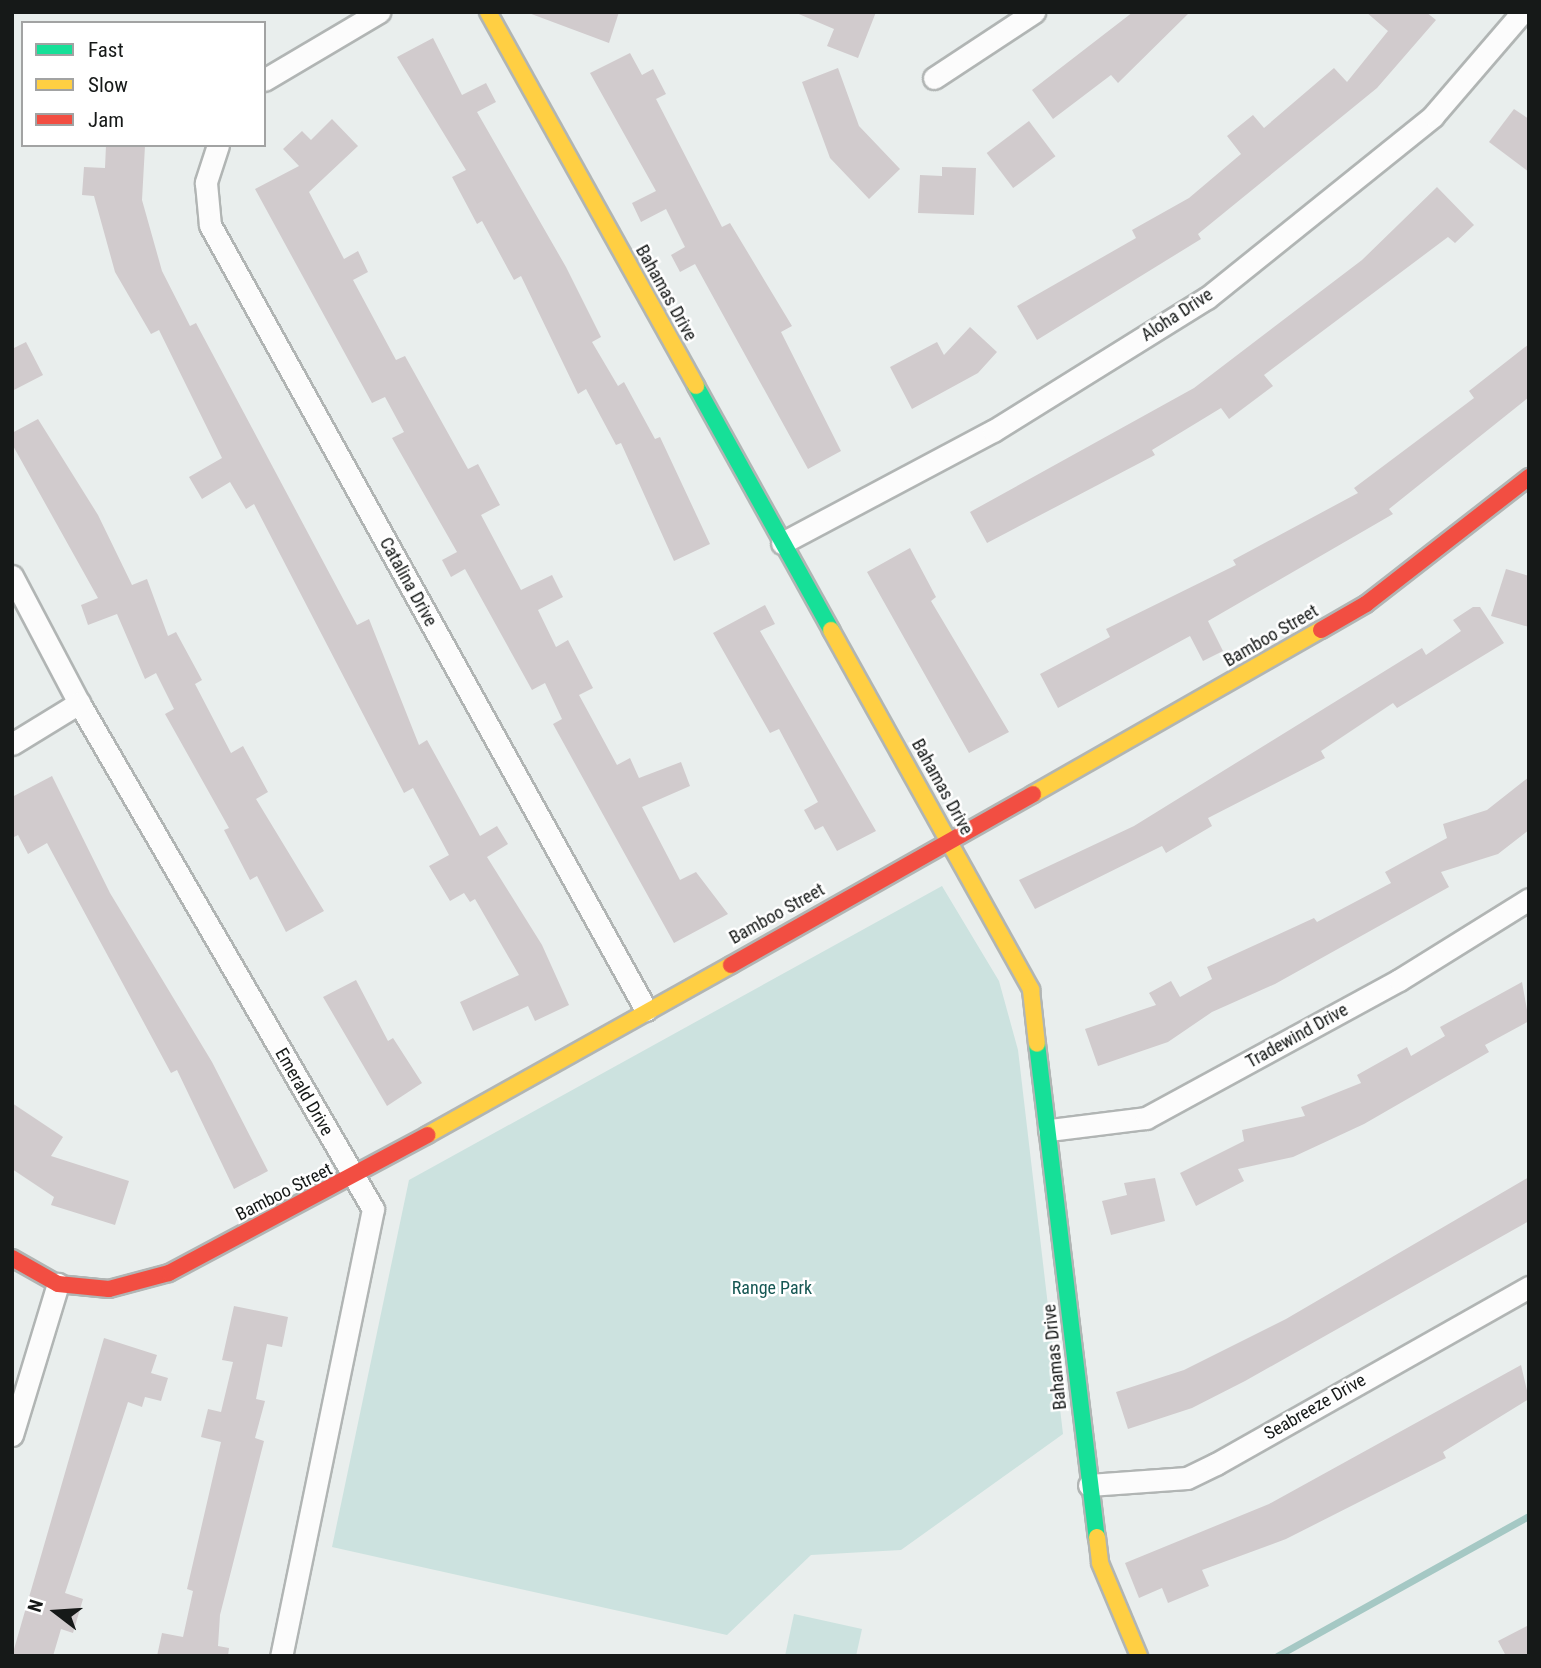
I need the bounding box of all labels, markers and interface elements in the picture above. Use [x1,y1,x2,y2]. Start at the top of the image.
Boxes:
legend [21,21,266,147]
text: Fast [88,38,124,62]
text: Slow [88,73,128,97]
text: Jam [88,108,124,132]
street label: Bahamas Drive [631,241,701,345]
street label: Aloha Drive [1137,284,1217,346]
street label: Catalina Drive [375,534,441,630]
street label: Bamboo Street [1220,600,1322,672]
street label: Bahamas Drive [907,735,977,839]
street label: Bamboo Street [726,879,828,949]
street label: Tradewind Drive [1242,999,1352,1073]
street label: Emerald Drive [270,1044,338,1140]
street label: Bamboo Street [232,1158,336,1226]
park label: Range Park [732,1277,812,1299]
street label: Bahamas Drive [1039,1303,1071,1411]
street label: Seabreeze Drive [1260,1369,1370,1445]
north arrow [21,1577,91,1647]
text: N [23,1597,48,1615]

